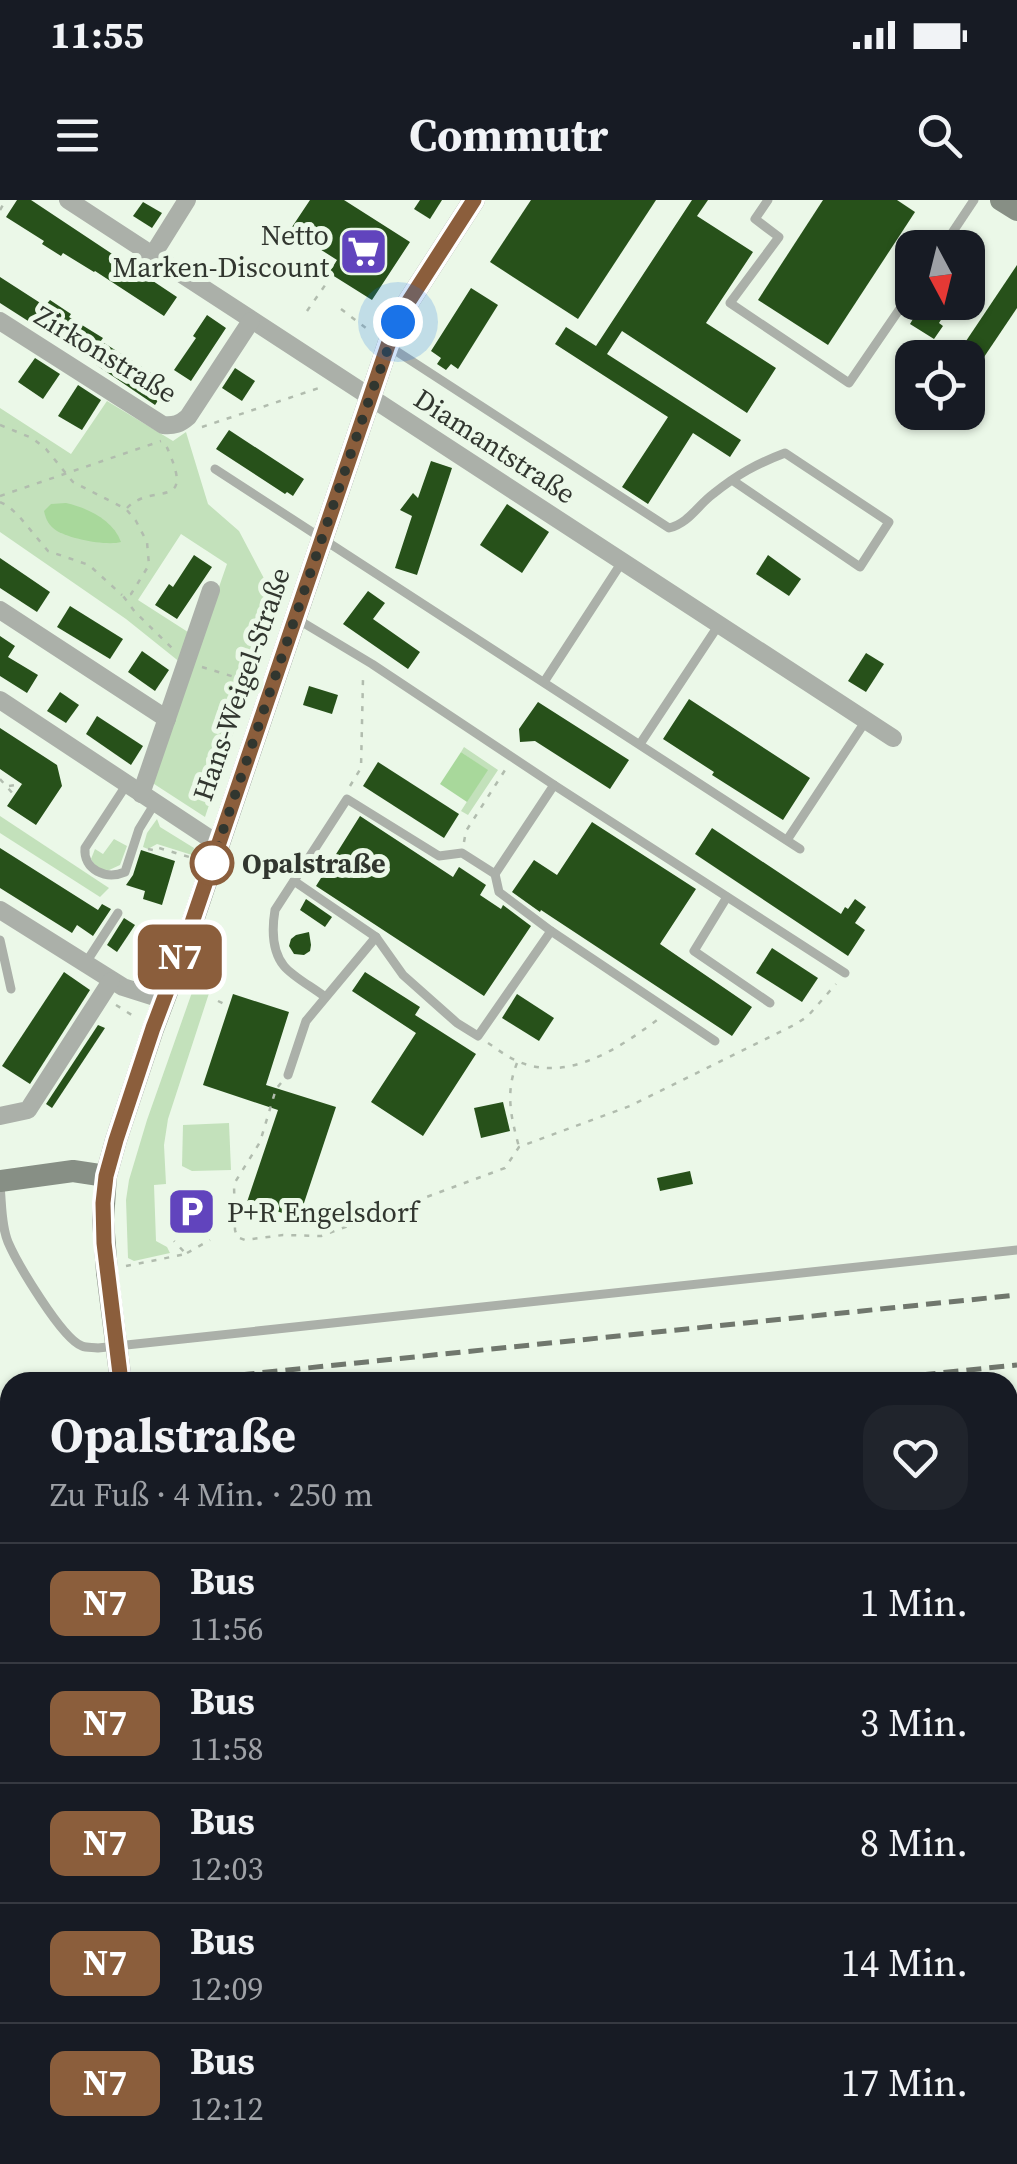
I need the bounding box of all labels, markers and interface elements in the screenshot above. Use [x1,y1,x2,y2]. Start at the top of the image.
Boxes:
text: 11:55 [50,9,144,61]
text: Commutr [409,104,608,166]
icon: menu [50,108,105,163]
icon: search [912,108,967,163]
place label: Netto Marken-Discount [113,216,330,286]
supermarket icon: Netto Marken-Discount [338,225,390,277]
north arrow [895,230,985,320]
map controls [895,230,985,430]
street label: Zirkonstraße [28,296,184,412]
your location [373,297,423,347]
button: locate [895,340,985,430]
street label: Diamantstraße [407,380,583,512]
street label: Hans-Weigel-Straße [183,562,299,806]
marker: Opalstraße [191,842,233,884]
place label: Opalstraße [242,844,386,882]
line badge: N7 [135,924,225,990]
text: N7 [158,933,202,981]
parking icon: P+R Engelsdorf [166,1186,218,1238]
place label: P+R Engelsdorf [227,1193,421,1231]
text: Opalstraße [50,1402,296,1468]
button: heart [863,1405,968,1510]
text: Zu Fuß · 4 Min. · 250 m [50,1473,373,1517]
text: Bus [190,1555,255,1607]
text: 1 Min. [860,1577,968,1629]
text: N7 [83,1579,127,1627]
text: 11:56 [190,1607,264,1651]
text: Bus [190,1675,255,1727]
text: 3 Min. [860,1697,968,1749]
text: N7 [83,1699,127,1747]
text: 11:58 [190,1727,264,1771]
text: Bus [190,1795,255,1847]
text: 8 Min. [860,1817,968,1869]
text: N7 [83,1819,127,1867]
text: 12:03 [190,1847,264,1891]
text: Bus [190,1915,255,1967]
text: 14 Min. [841,1937,968,1989]
text: N7 [83,1939,127,1987]
text: 12:09 [190,1967,264,2011]
text: Bus [190,2035,255,2087]
text: 17 Min. [841,2057,968,2109]
text: N7 [83,2059,127,2107]
text: 12:12 [190,2087,264,2131]

